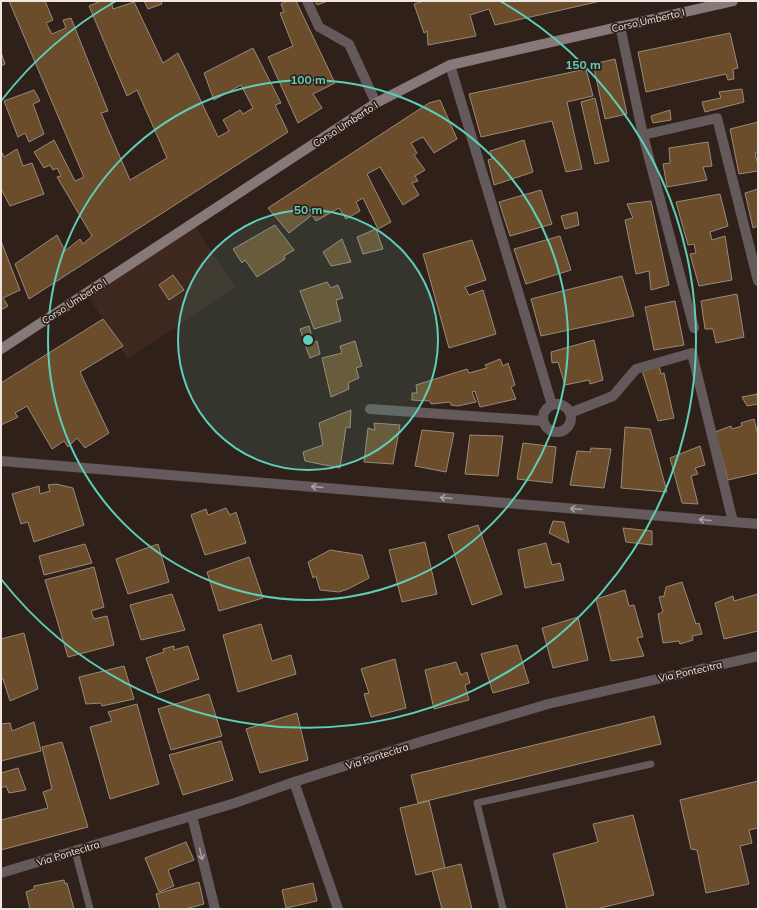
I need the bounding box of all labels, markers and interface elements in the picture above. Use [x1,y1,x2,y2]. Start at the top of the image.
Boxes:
street label: Corso Umberto I [610,6,686,35]
text: 150 m [565,57,601,72]
text: 100 m [290,72,326,87]
street label: Corso Umberto I [310,99,380,150]
text: 50 m [294,202,322,217]
street label: Corso Umberto I [39,276,109,327]
centre of rings [301,333,315,347]
one-way arrow [311,484,324,491]
one-way arrow [440,495,453,502]
one-way arrow [570,505,583,513]
one-way arrow [699,516,712,523]
street label: Via Pontecitra [657,658,723,685]
street label: Via Pontecitra [344,740,410,773]
street label: Via Pontecitra [35,838,101,869]
one-way arrow [198,847,205,860]

